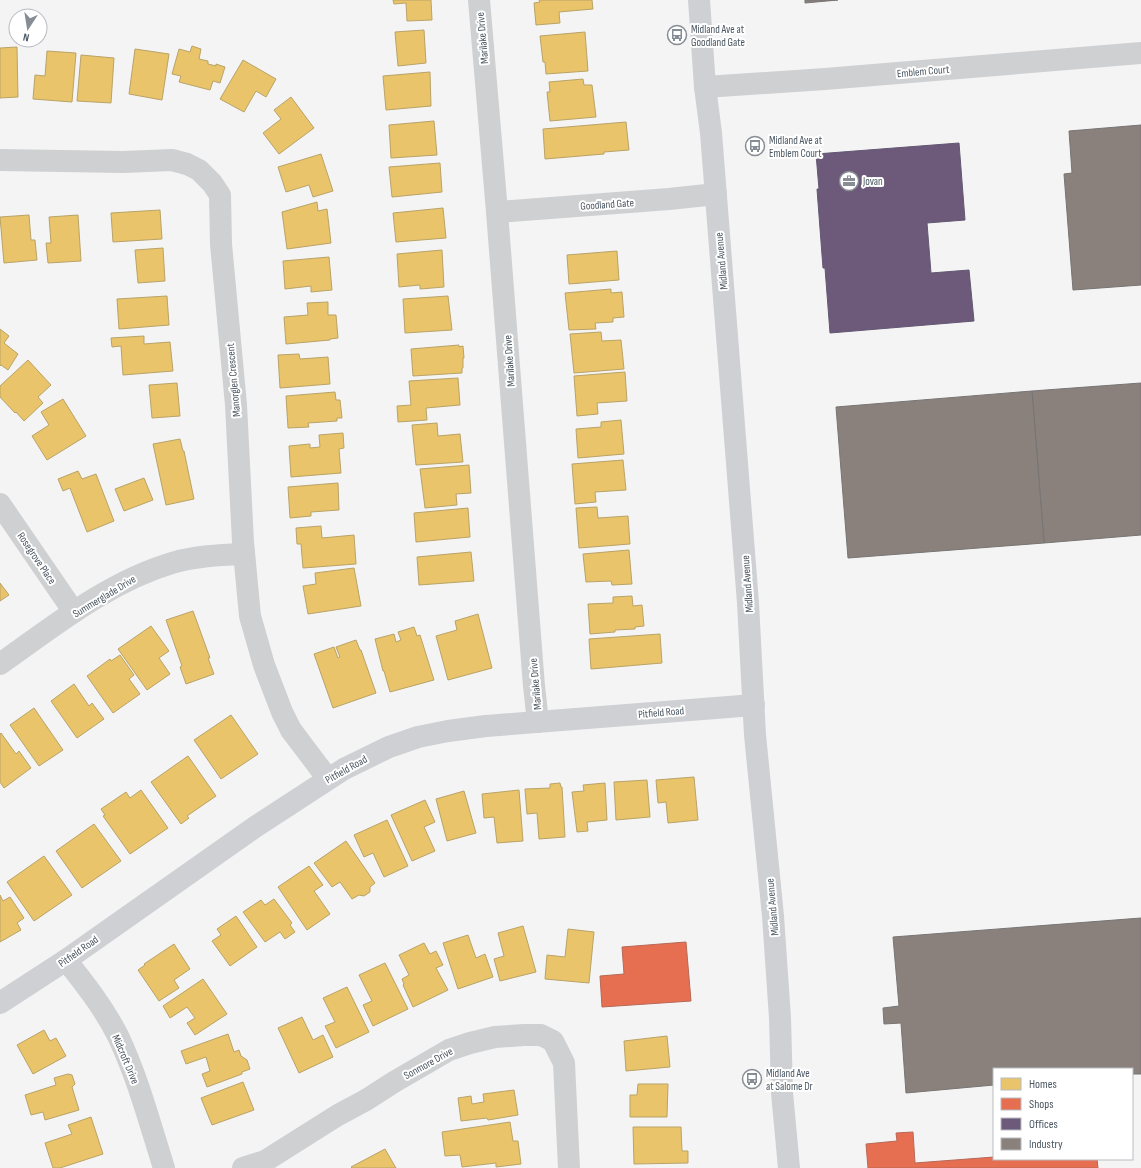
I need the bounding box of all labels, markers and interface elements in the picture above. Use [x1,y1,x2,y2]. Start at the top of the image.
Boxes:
north arrow [8,8,48,48]
street label: Marilake Drive [474,12,491,64]
place label: Midland Ave at Goodland Gate [691,23,745,49]
bus stop icon: Midland Ave at Goodland Gate [666,24,688,46]
text: N [22,30,30,44]
street label: Emblem Court [896,63,950,80]
place label: Midland Ave at Emblem Court [769,134,823,160]
bus stop icon: Midland Ave at Emblem Court [744,135,766,157]
office icon: Jovan [838,170,860,192]
place label: Jovan [862,175,883,188]
street label: Goodland Gate [580,196,634,213]
street label: Midland Avenue [713,232,730,290]
street label: Marilake Drive [501,335,518,387]
street label: Manorglen Crescent [224,342,243,417]
street label: Rosegrove Place [14,530,59,587]
street label: Midland Avenue [739,555,756,613]
street label: Summerglade Drive [70,572,138,620]
street label: Marilake Drive [527,658,544,710]
street label: Pitfield Road [638,704,685,721]
street label: Pitfield Road [323,752,370,786]
street label: Midland Avenue [764,878,781,936]
street label: Pitfield Road [56,933,101,970]
street label: Midcroft Drive [109,1032,142,1086]
street label: Sonmore Drive [401,1045,455,1082]
place label: Midland Ave at Salome Dr [766,1067,813,1093]
bus stop icon: Midland Ave at Salome Dr [741,1068,763,1090]
legend [993,1068,1133,1160]
text: Homes [1029,1077,1057,1092]
text: Shops [1029,1097,1054,1112]
text: Offices [1029,1117,1058,1132]
text: Industry [1029,1137,1063,1152]

